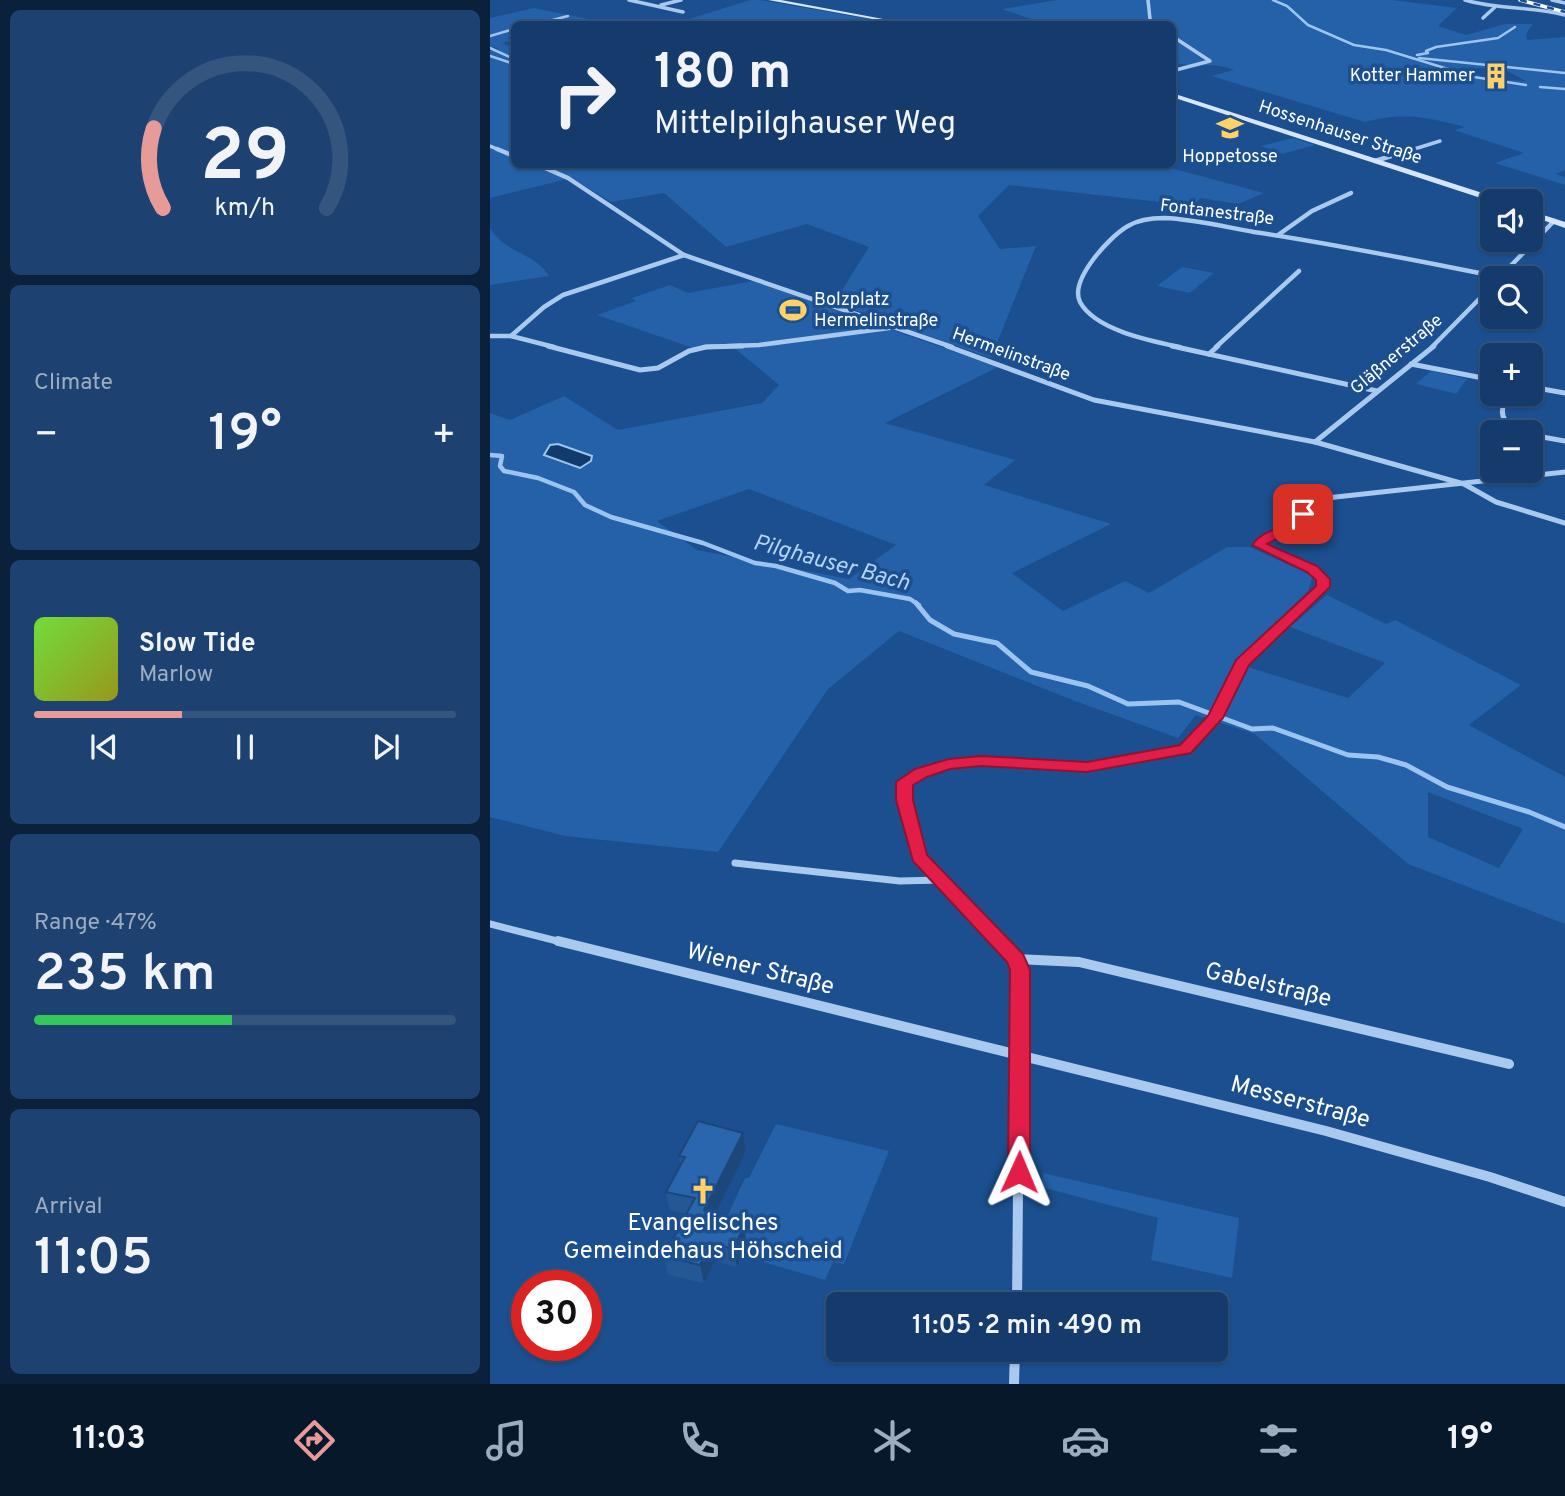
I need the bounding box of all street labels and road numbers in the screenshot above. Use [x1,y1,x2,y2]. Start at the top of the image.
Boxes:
street label: Hossenhauser Straße [1255,96,1425,170]
street label: Fontanestraße [1159,195,1275,231]
street label: Gläßnerstraße [1346,310,1448,400]
street label: Hermelinstraße [949,323,1073,387]
street label: Wiener Straße [683,937,837,1003]
street label: Gabelstraße [1202,957,1334,1015]
street label: Messerstraße [1227,1070,1373,1136]

